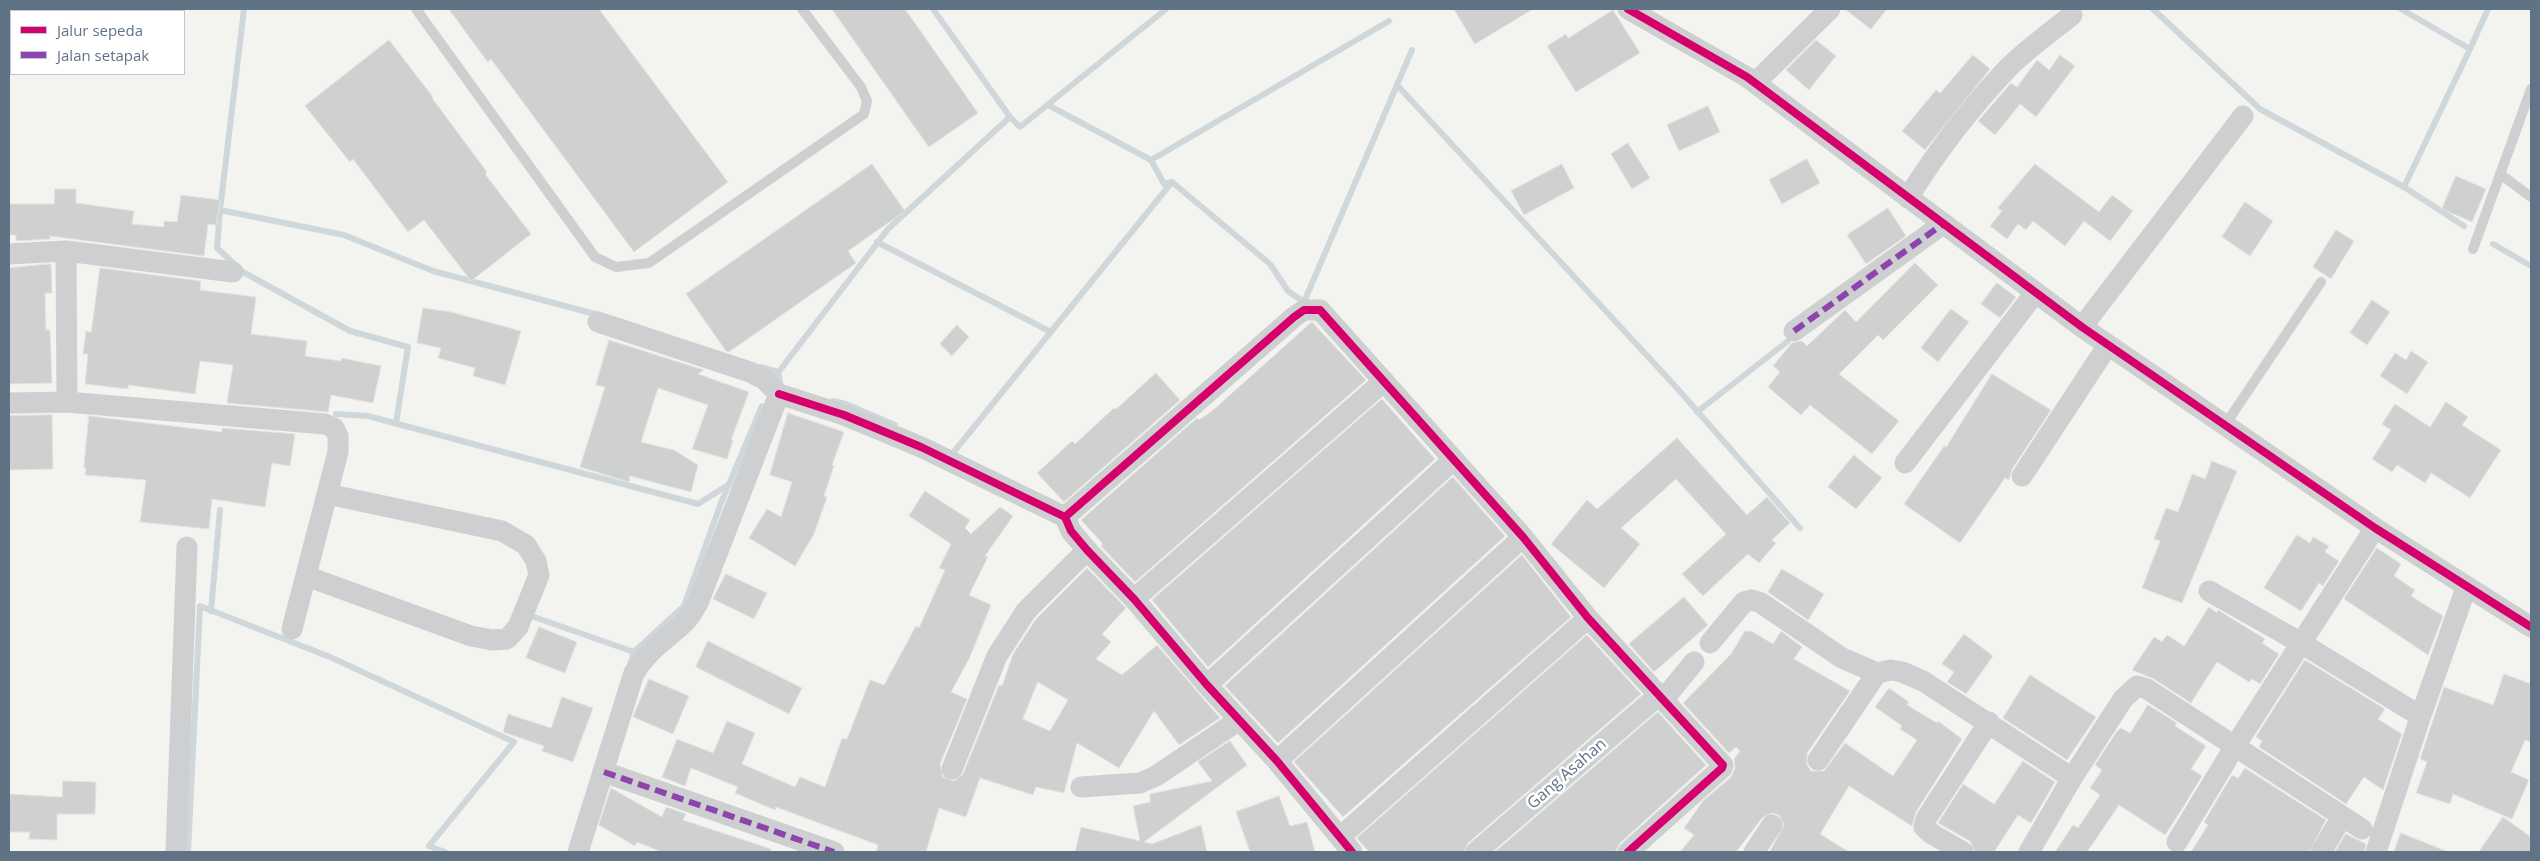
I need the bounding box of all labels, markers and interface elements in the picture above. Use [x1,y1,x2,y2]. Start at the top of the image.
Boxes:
legend [10,10,185,75]
text: Jalur sepeda [57,20,143,40]
text: Jalan setapak [57,45,149,65]
street label: Gang Asahan [1524,735,1610,813]

